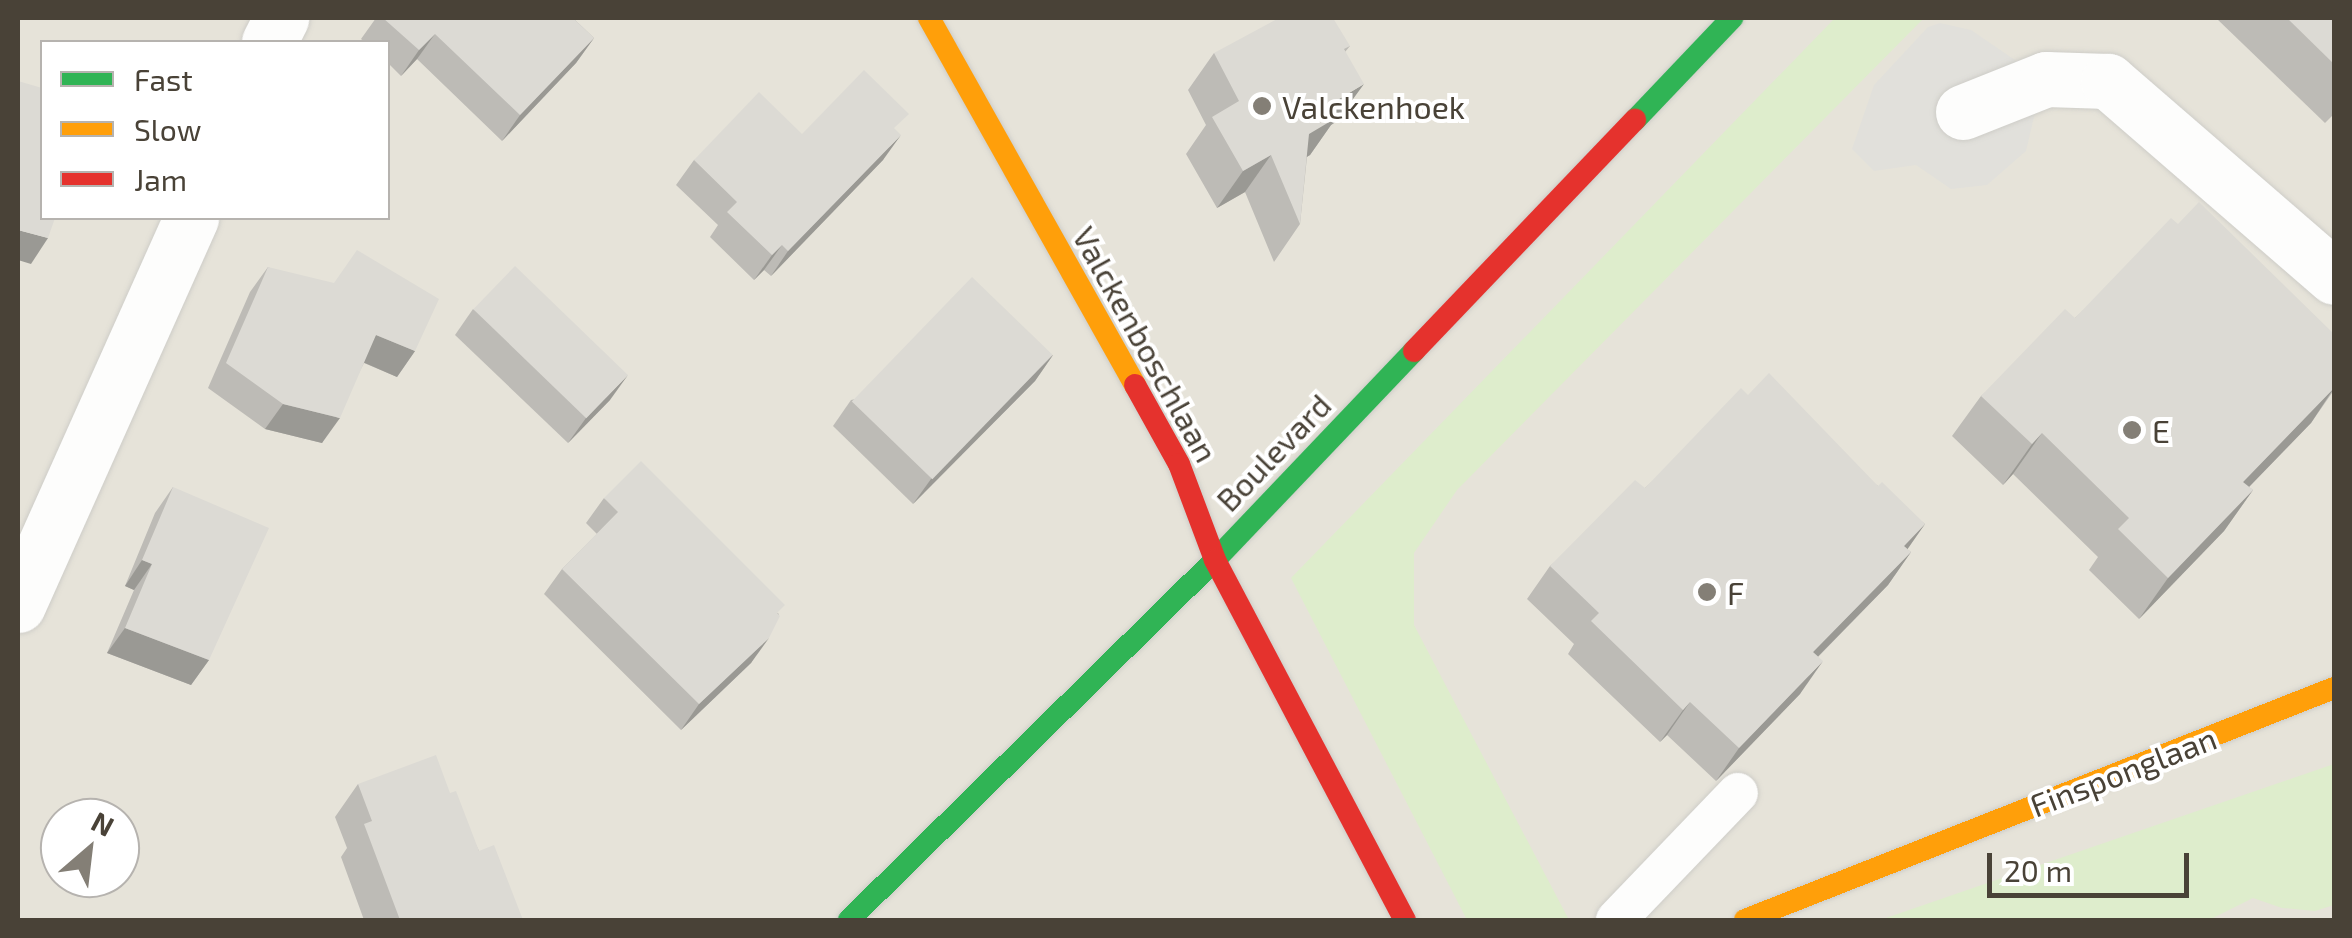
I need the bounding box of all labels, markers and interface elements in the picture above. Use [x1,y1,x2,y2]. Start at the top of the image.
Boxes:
legend [40,40,390,220]
text: Fast [134,61,193,97]
place label: Valckenhoek [1282,87,1465,125]
marker: Valckenhoek [1251,95,1273,117]
text: Slow [134,111,201,147]
text: Jam [134,161,187,197]
street label: Valckenboschlaan [1065,220,1227,468]
street label: Boulevard [1208,385,1338,519]
place label: E [2152,411,2170,449]
marker: E [2121,419,2143,441]
place label: F [1727,573,1744,611]
marker: F [1696,581,1718,603]
street label: Finsponglaan [2024,718,2222,824]
north arrow [40,798,140,898]
text: N [86,804,120,843]
scale bar [1992,833,2194,895]
text: 20 m [2004,852,2072,888]

